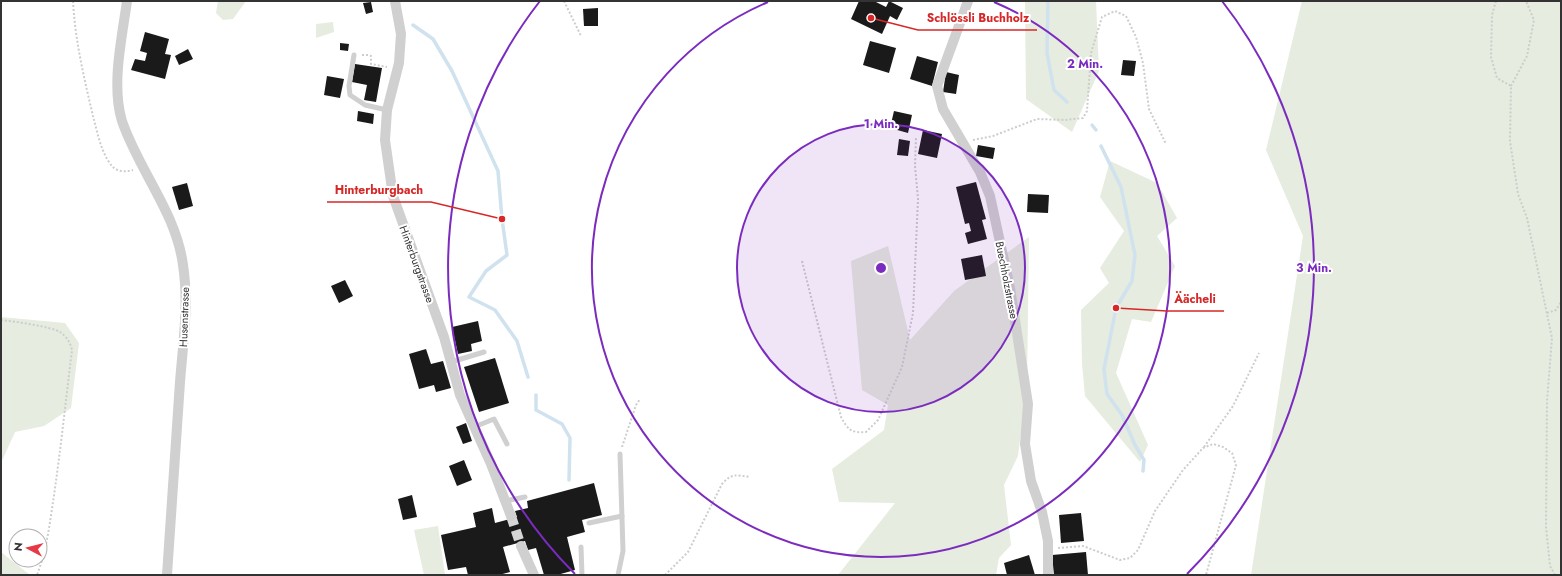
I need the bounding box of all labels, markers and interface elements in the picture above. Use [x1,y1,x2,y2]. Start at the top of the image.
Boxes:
callout: Schlössli Buchholz [918,6,1037,30]
text: Schlössli Buchholz [927,9,1030,27]
text: 2 Min. [1067,55,1103,73]
text: 1 Min. [864,115,898,133]
callout: Hinterburgbach [327,178,431,202]
text: Hinterburgbach [335,181,423,199]
street label: Hinterburgstrasse [396,223,439,305]
street label: Buechholzstrasse [992,240,1022,320]
text: 3 Min. [1296,259,1332,277]
centre of rings [874,261,888,275]
street label: Husenstrasse [175,286,193,347]
callout: Äächeli [1167,287,1224,311]
text: Äächeli [1173,290,1216,308]
north arrow [8,528,48,568]
text: N [10,541,27,552]

